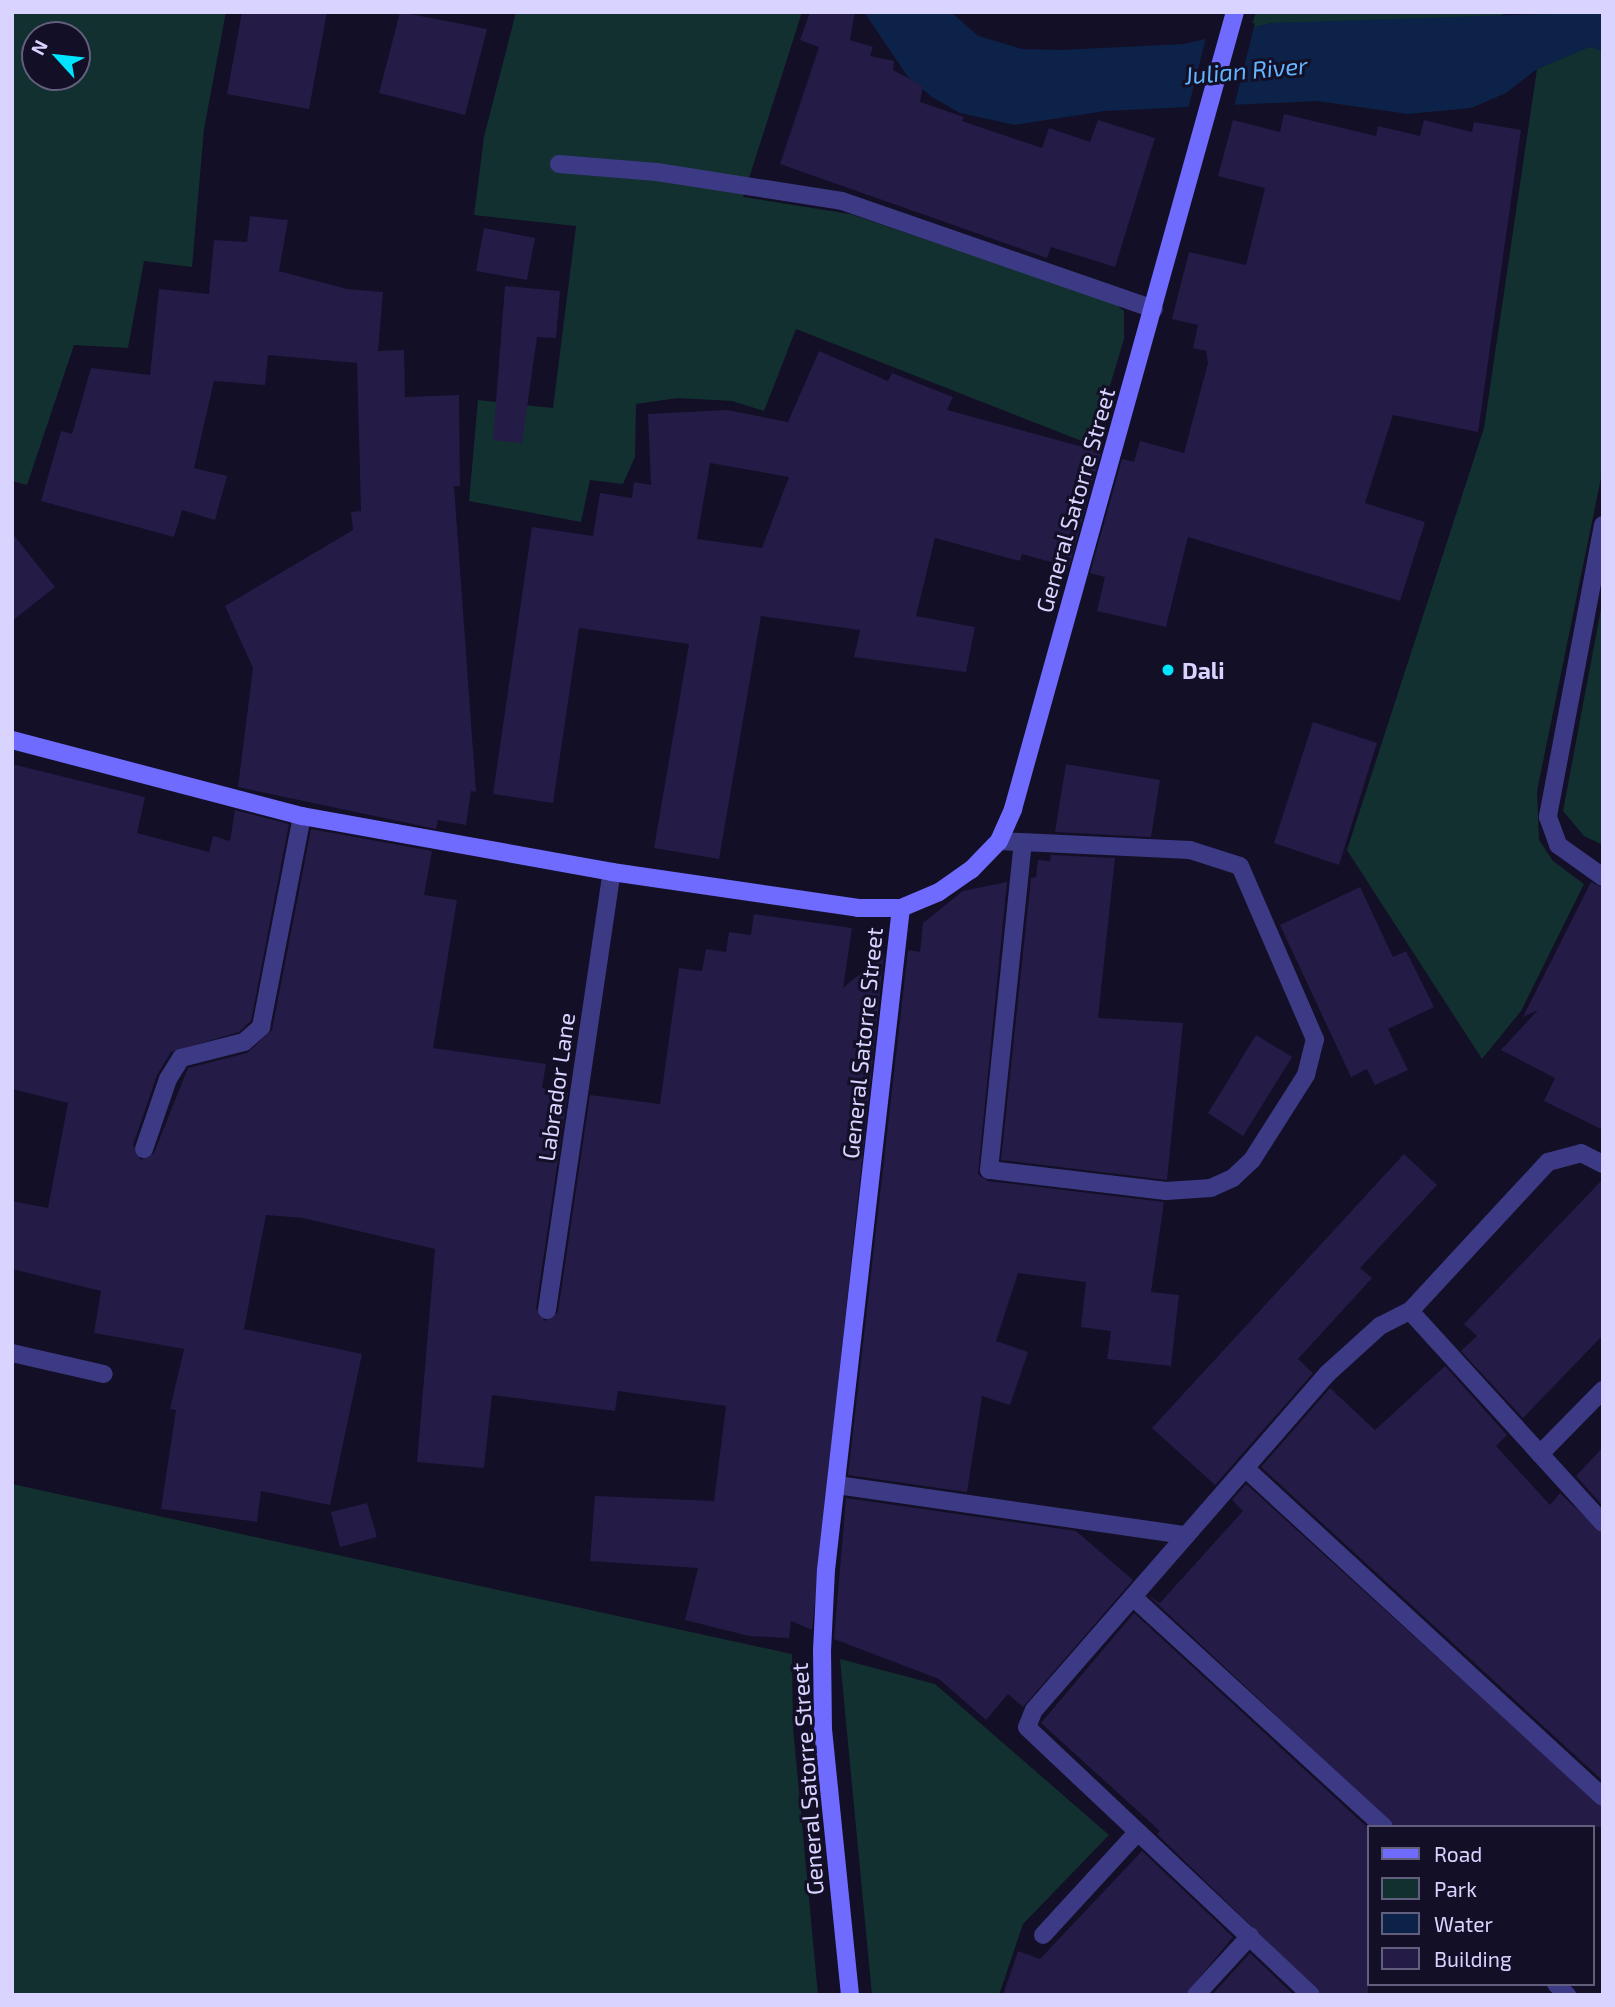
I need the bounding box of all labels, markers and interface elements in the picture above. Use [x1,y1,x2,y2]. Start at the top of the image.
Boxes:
north arrow [21,21,91,91]
text: N [25,36,52,58]
water label: Julian River [1183,50,1309,90]
street label: General Satorre Street [1030,384,1120,616]
place label: Dali [1182,656,1225,684]
marker: Dali [1160,662,1176,678]
street label: General Satorre Street [836,926,888,1160]
street label: Labrador Lane [532,1011,580,1163]
street label: General Satorre Street [785,1662,829,1896]
legend [1366,1825,1594,1986]
text: Road [1434,1841,1482,1866]
text: Park [1434,1876,1477,1901]
text: Water [1434,1911,1493,1936]
text: Building [1434,1946,1512,1971]

